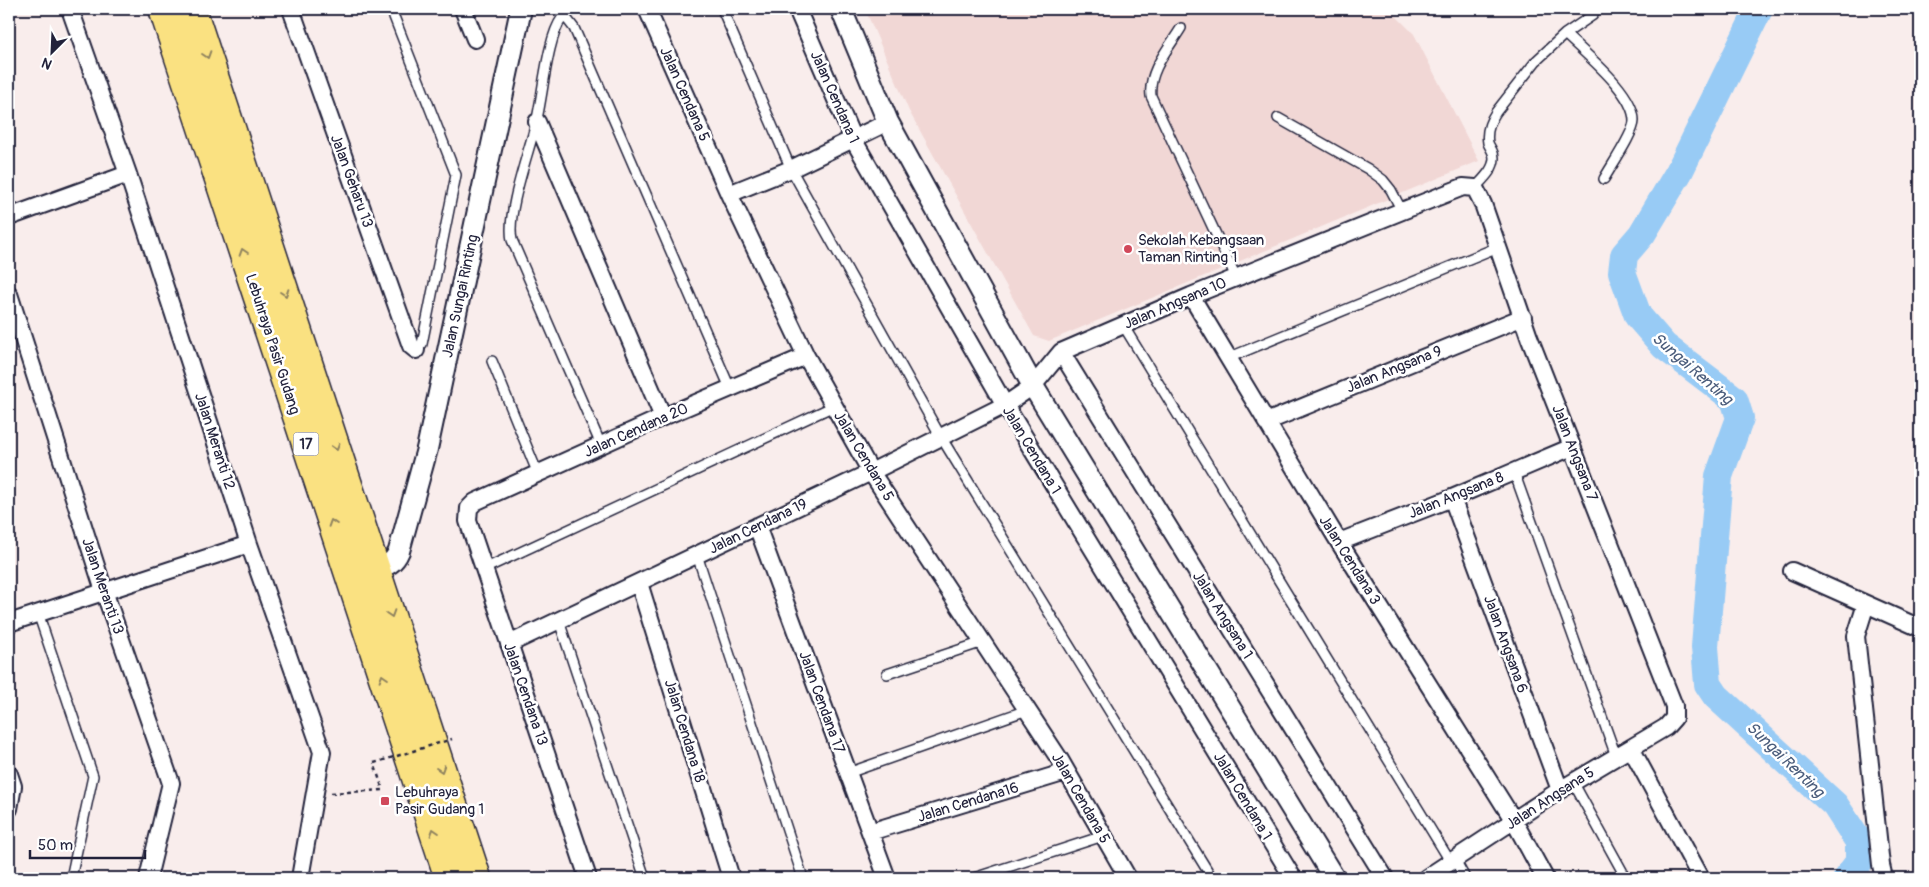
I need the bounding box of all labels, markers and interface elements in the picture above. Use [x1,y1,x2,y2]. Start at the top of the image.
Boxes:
north arrow [28,28,78,78]
street label: Jalan Cendana 5 [655,44,714,144]
street label: Jalan Cendana 1 [806,48,863,146]
one-way arrow [201,50,211,59]
text: N [39,54,55,73]
street label: Jalan Geharu 13 [326,132,377,230]
place label: Sekolah Kebangsaan Taman Rinting 1 [1138,231,1264,267]
street label: Jalan Sungai Rinting [438,233,483,359]
marker: Sekolah Kebangsaan Taman Rinting 1 [1122,243,1134,255]
one-way arrow [239,249,249,257]
street label: Lebuhraya Pasir Gudang [241,271,304,417]
street label: Jalan Angsana 10 [1121,273,1229,334]
one-way arrow [279,288,289,296]
water label: Sungai Renting [1648,328,1738,410]
street label: Jalan Angsana 9 [1344,342,1445,397]
street label: Jalan Meranti 12 [190,390,239,492]
street label: Jalan Cendana 20 [581,399,691,462]
street label: Jalan Angsana 7 [1547,402,1602,504]
street label: Jalan Cendana 1 [998,403,1065,498]
street label: Jalan Cendana 5 [829,408,898,505]
road number: 17 [294,432,318,456]
one-way arrow [330,442,340,451]
street label: Jalan Angsana 8 [1406,468,1507,523]
street label: Jalan Cendana 19 [706,494,810,558]
street label: Jalan Cendana 3 [1315,512,1385,608]
one-way arrow [328,519,338,528]
street label: Jalan Meranti 13 [77,535,128,637]
street label: Jalan Angsana 1 [1188,568,1257,663]
street label: Jalan Angsana 6 [1479,593,1532,696]
one-way arrow [385,609,395,618]
street label: Jalan Cendana 13 [499,640,552,748]
street label: Jalan Cendana 17 [794,649,849,756]
one-way arrow [379,674,389,682]
street label: Jalan Cendana 18 [660,677,709,785]
water label: Sungai Renting [1742,718,1830,803]
street label: Jalan Cendana 1 [1209,749,1276,844]
street label: Jalan Cendana 5 [1047,750,1114,847]
street label: Jalan Angsana 5 [1502,763,1598,834]
one-way arrow [436,764,446,772]
street label: Jalan Cendana16 [915,778,1021,827]
place label: Lebuhraya Pasir Gudang 1 [395,783,484,819]
marker: Lebuhraya Pasir Gudang 1 [379,795,391,807]
scale bar [30,827,145,859]
one-way arrow [429,828,439,837]
text: 50 m [38,836,73,855]

